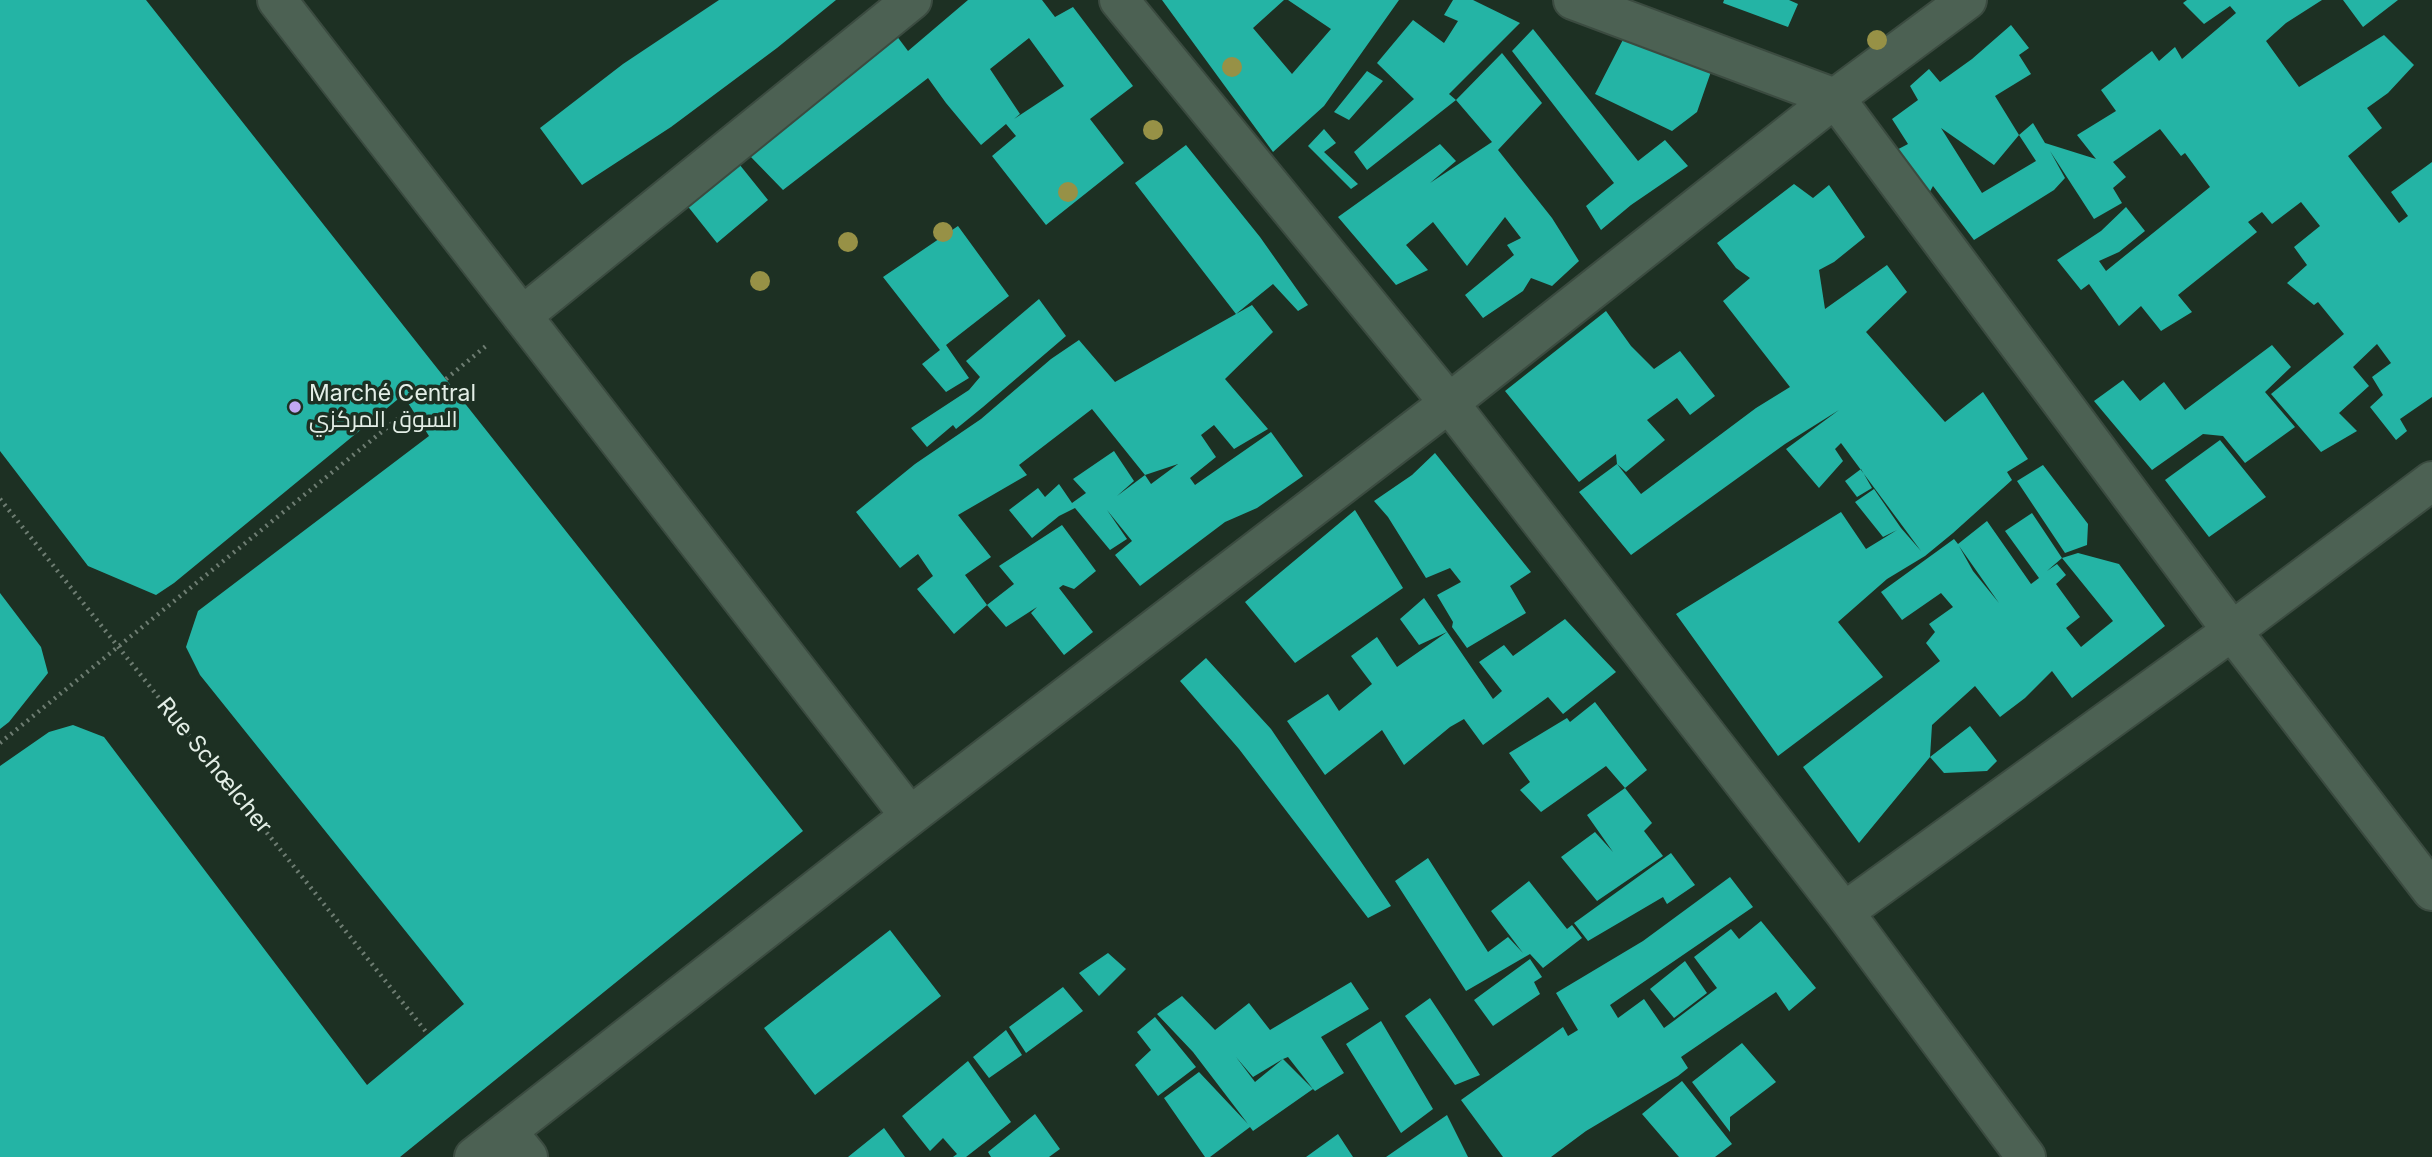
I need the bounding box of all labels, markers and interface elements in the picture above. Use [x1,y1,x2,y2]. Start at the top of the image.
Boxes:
place label: Marché Central السوق المركزي [309,380,476,434]
marker: Marché Central السوق المركزي [287,399,303,415]
street label: Rue Schœlcher [151,692,277,840]

